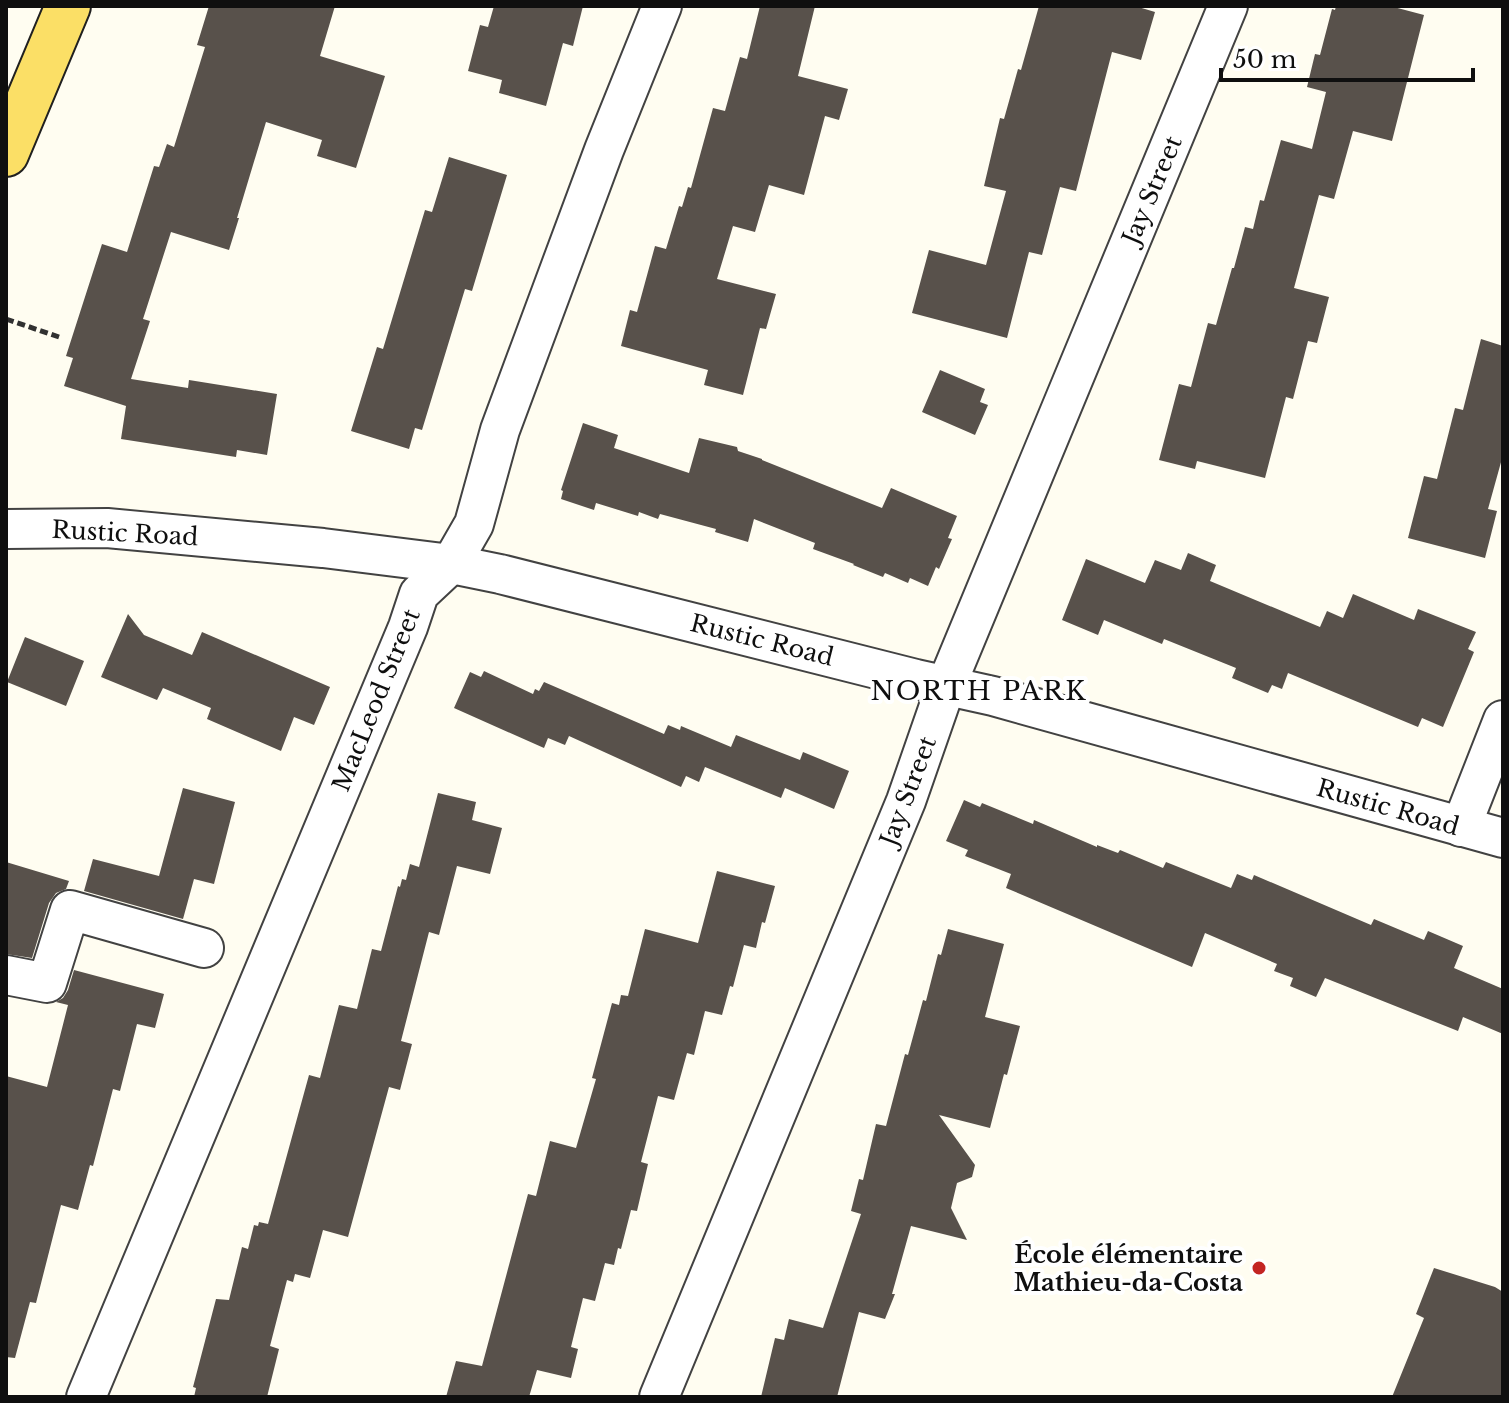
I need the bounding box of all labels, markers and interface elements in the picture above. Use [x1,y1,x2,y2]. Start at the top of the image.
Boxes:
scale bar [1221,32,1473,82]
text: 50 m [1233,45,1297,74]
street label: Jay Street [1115,131,1188,251]
street label: Rustic Road [51,515,199,551]
street label: MacLeod Street [326,604,426,796]
street label: Rustic Road [687,608,837,672]
district label: NORTH PARK [871,675,1087,707]
street label: Jay Street [873,732,942,853]
street label: Rustic Road [1313,773,1463,841]
place label: École élémentaire Mathieu-da-Costa [1014,1240,1243,1297]
marker: École élémentaire Mathieu-da-Costa [1250,1259,1268,1277]

